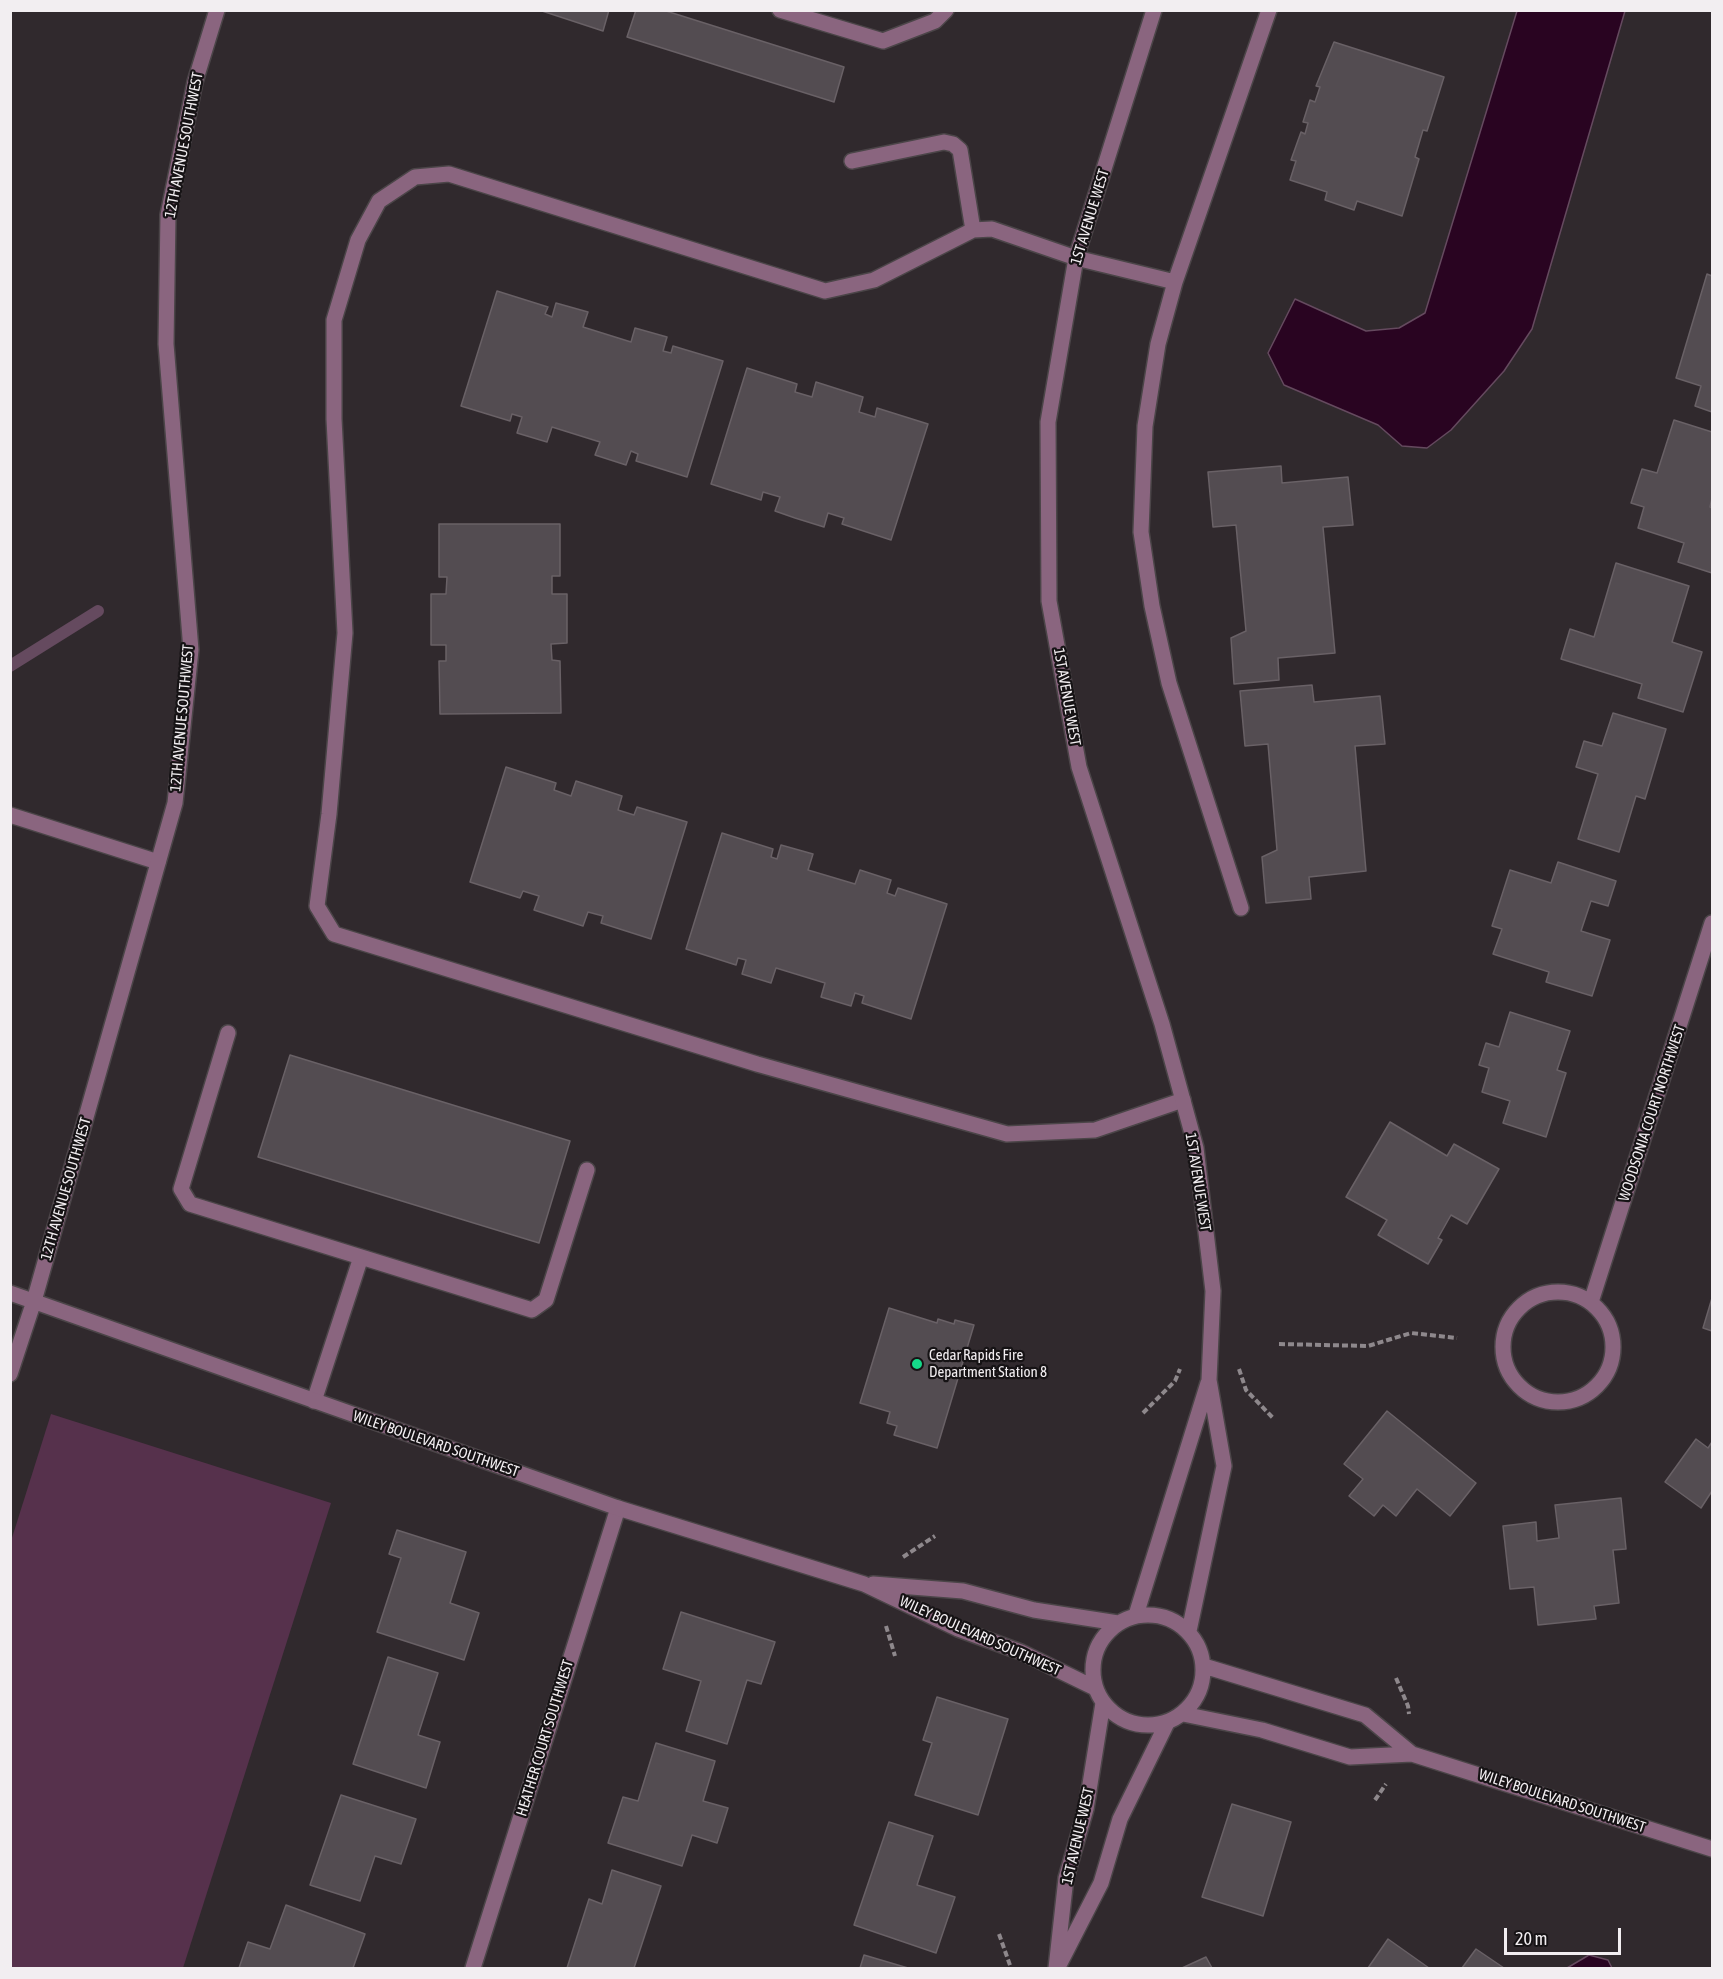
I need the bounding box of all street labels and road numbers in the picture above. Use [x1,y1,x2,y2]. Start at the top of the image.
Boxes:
street label: 12TH AVENUE SOUTHWEST [161,71,207,219]
street label: 1ST AVENUE WEST [1067,167,1113,267]
street label: 12TH AVENUE SOUTHWEST [167,644,197,792]
street label: 1ST AVENUE WEST [1050,647,1084,747]
street label: WOODSONIA COURT NORTHWEST [1615,1022,1689,1204]
street label: 12TH AVENUE SOUTHWEST [37,1116,95,1262]
street label: 1ST AVENUE WEST [1181,1132,1215,1232]
street label: WILEY BOULEVARD SOUTHWEST [351,1407,521,1481]
street label: WILEY BOULEVARD SOUTHWEST [897,1592,1063,1680]
street label: HEATHER COURT SOUTHWEST [513,1658,577,1818]
street label: WILEY BOULEVARD SOUTHWEST [1476,1766,1648,1836]
street label: 1ST AVENUE WEST [1058,1786,1098,1886]

